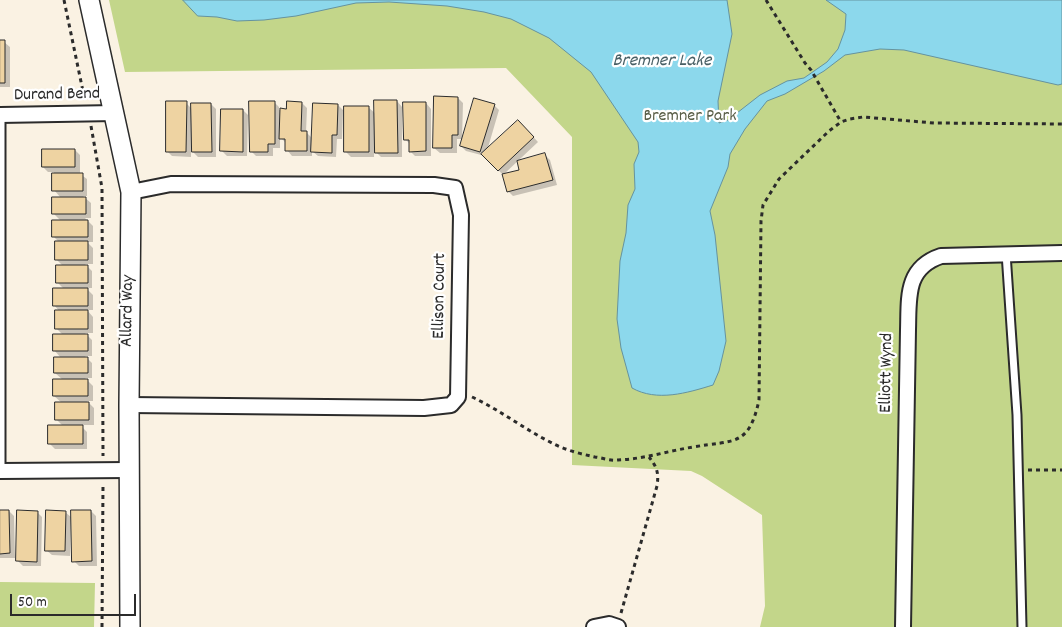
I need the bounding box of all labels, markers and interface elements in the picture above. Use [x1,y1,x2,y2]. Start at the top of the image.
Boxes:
water label: Bremner Lake [613,51,711,73]
street label: Durand Bend [14,84,100,108]
park label: Bremner Park [643,107,737,129]
street label: Ellison Court [429,253,453,339]
street label: Allard Way [118,275,140,347]
street label: Elliott Wynd [877,333,899,413]
scale bar [12,584,139,616]
text: 50 m [18,592,47,614]

